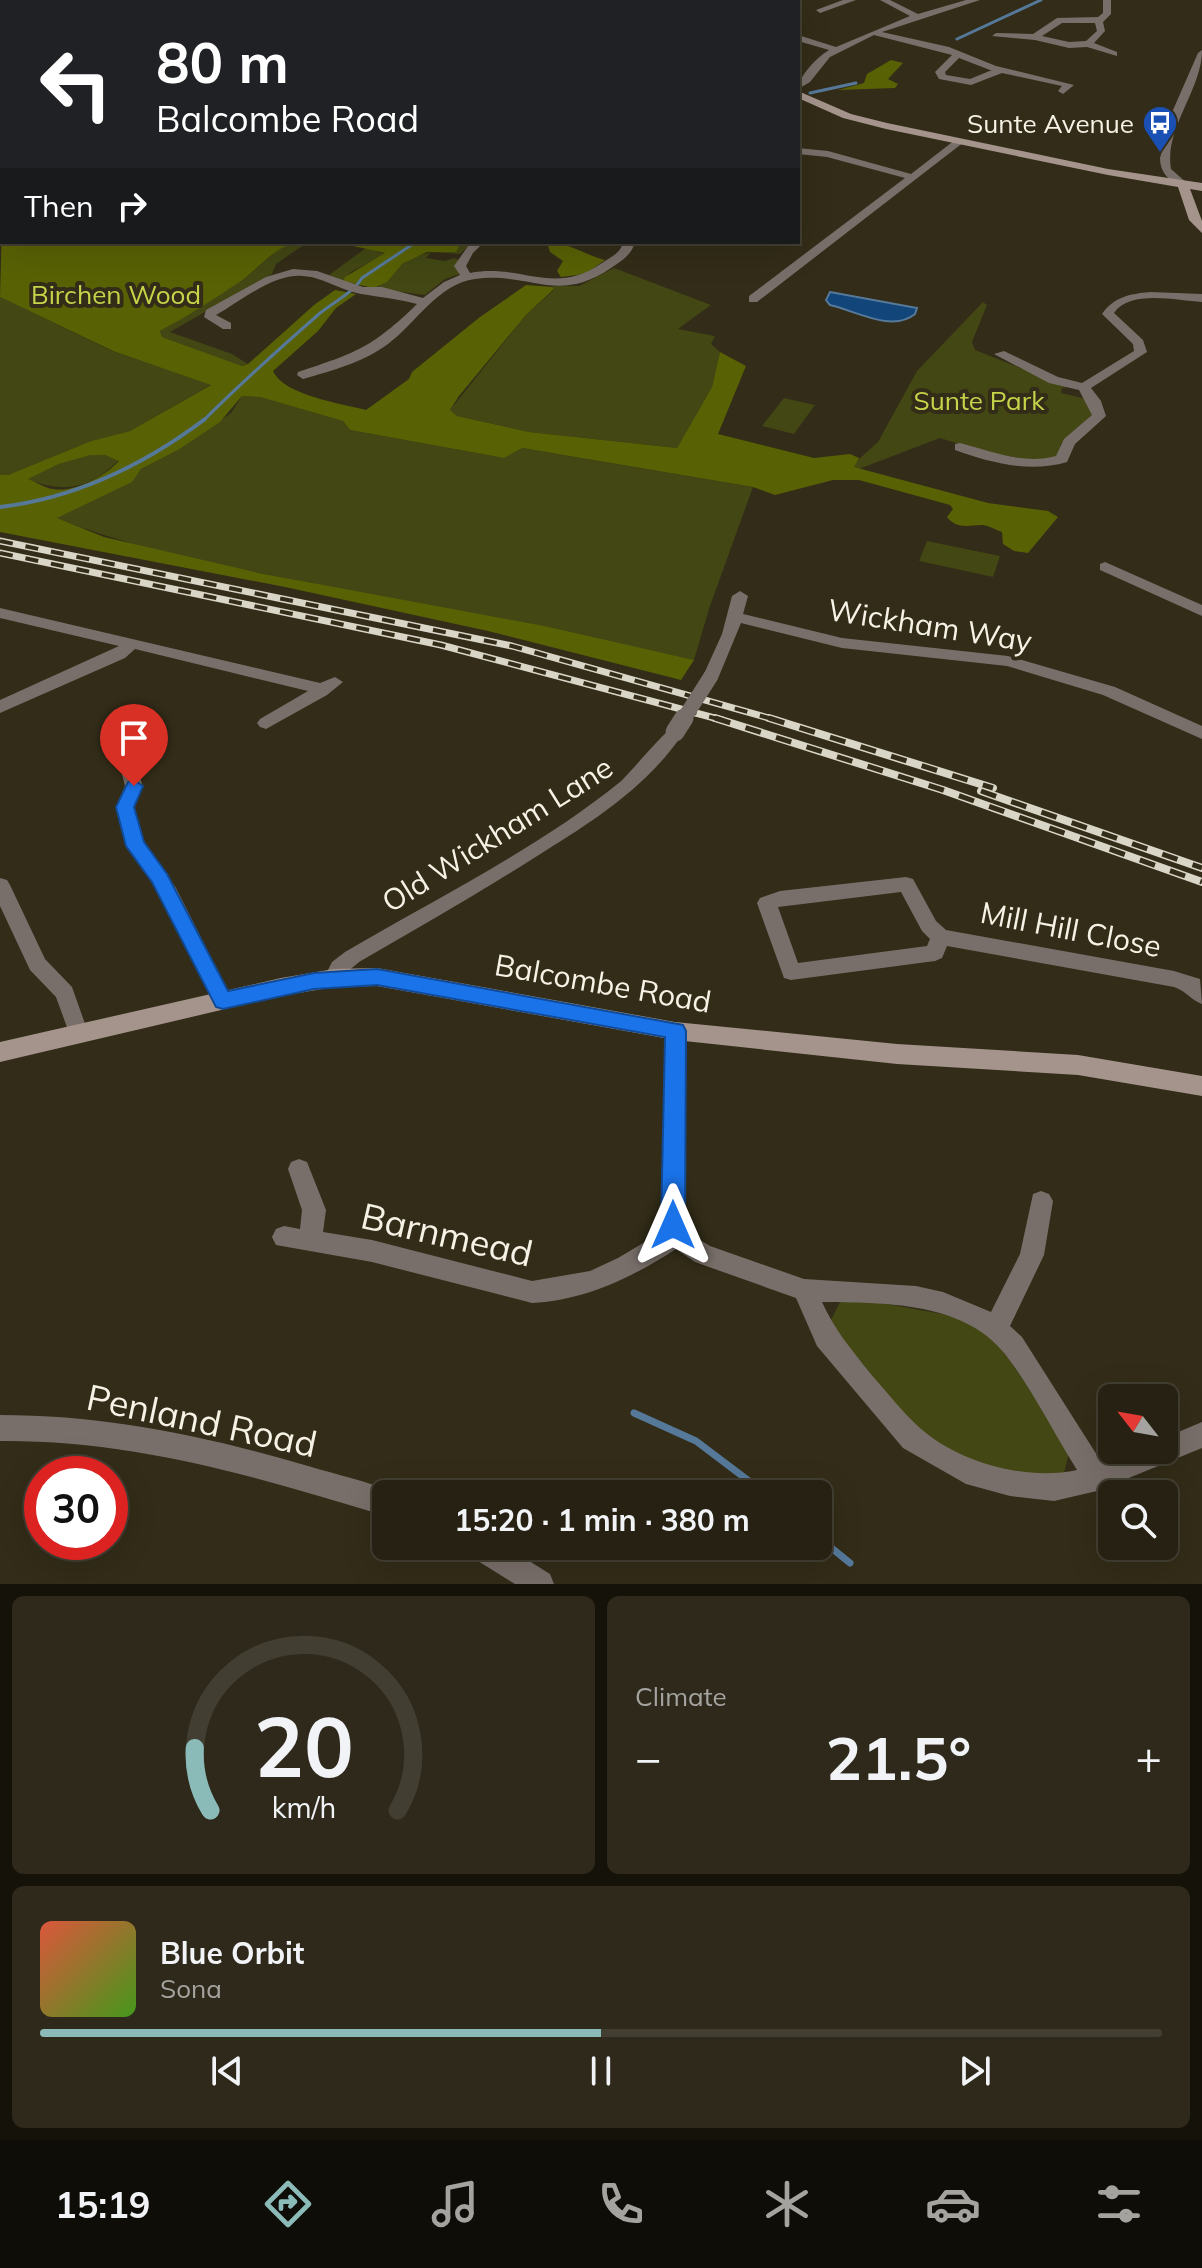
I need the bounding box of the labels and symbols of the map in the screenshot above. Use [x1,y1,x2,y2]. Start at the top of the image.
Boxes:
bus stop icon: Sunte Avenue [1141,104,1179,154]
place label: Sunte Avenue [967,107,1134,140]
park label: Birchen Wood [31,278,201,311]
park label: Sunte Park [913,384,1045,417]
street label: Wickham Way [825,590,1035,660]
pin [100,704,168,786]
street label: Old Wickham Lane [375,748,619,920]
street label: Mill Hill Close [977,893,1165,965]
street label: Balcombe Road [492,945,714,1021]
position arrow [631,1183,715,1267]
street label: Barnmead [357,1192,537,1276]
street label: Penland Road [83,1374,321,1466]
north arrow [1098,1384,1178,1464]
speed limit sign: 30 [24,1456,128,1560]

